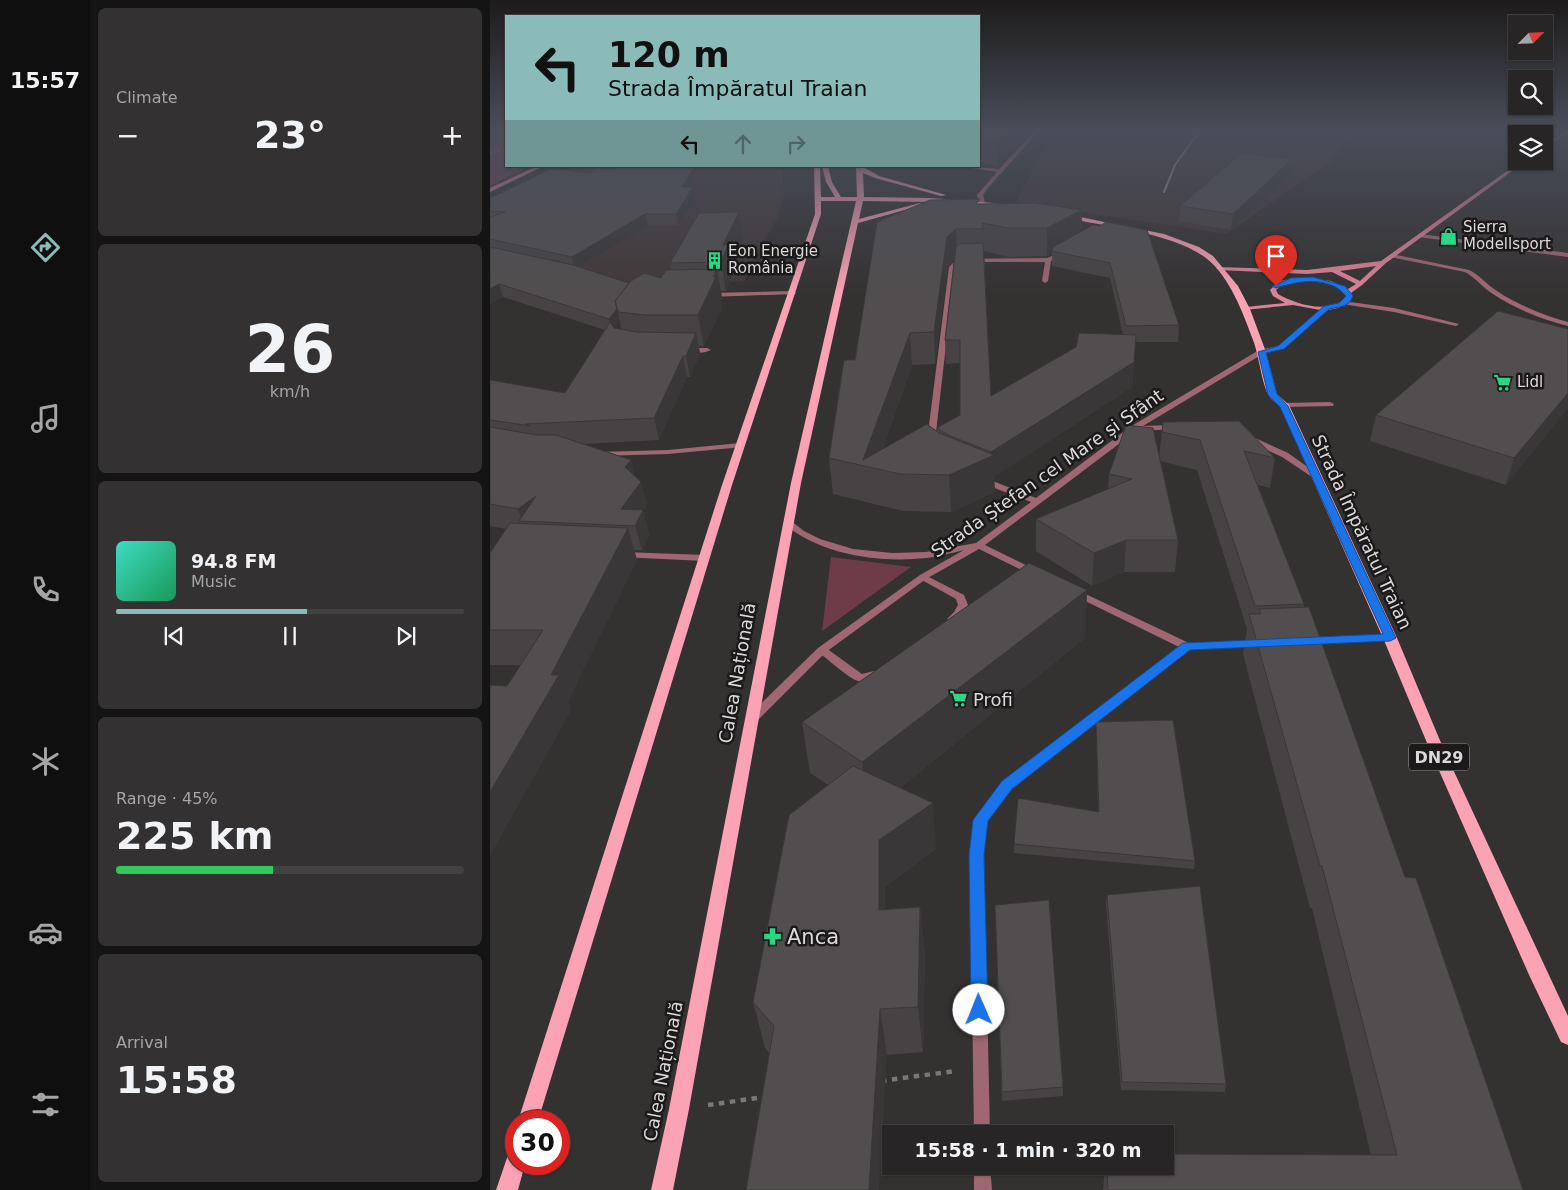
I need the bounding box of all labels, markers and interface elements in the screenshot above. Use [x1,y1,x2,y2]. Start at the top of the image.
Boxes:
north arrow [1508,15,1552,60]
map controls [1508,15,1553,170]
icon: left [525,35,590,100]
text: 120 m [608,35,730,75]
text: 15:57 [10,68,80,93]
button: search [1508,70,1553,115]
text: Strada Împăratul Traian [608,76,867,101]
text: Climate [116,88,178,107]
text: 23° [254,113,326,157]
text: − [116,119,139,152]
text: + [441,119,464,152]
button: layers [1508,125,1553,170]
icon: left [676,130,704,158]
icon: ahead [729,130,757,158]
icon: right [782,130,810,158]
place label: Sierra Modellsport [1463,218,1551,253]
shop icon: Sierra Modellsport [1439,226,1459,246]
icon: directions [28,230,63,265]
pin [1255,235,1297,286]
place label: Eon Energie România [728,242,818,277]
icon: arrive [1262,242,1290,270]
building icon: Eon Energie România [704,250,724,270]
text: 26 [245,312,335,387]
supermarket icon: Lidl [1493,372,1513,392]
place label: Lidl [1517,373,1543,391]
text: km/h [270,382,310,401]
street label: Strada Ștefan cel Mare și Sfânt [927,385,1167,561]
icon: music [28,401,63,436]
street label: Strada Împăratul Traian [1308,431,1416,633]
text: 94.8 FM [191,550,276,572]
icon: phone [28,572,63,607]
text: Music [191,572,237,591]
street label: Calea Națională [714,601,760,745]
icon: previous [160,622,188,650]
icon: pause [276,622,304,650]
icon: next [392,622,420,650]
supermarket icon: Profi [949,689,969,709]
place label: Profi [973,689,1013,710]
icon: climate [28,744,63,779]
road number: DN29 [1409,744,1469,770]
text: Range · 45% [116,789,218,808]
text: 225 km [116,814,273,858]
icon: car [28,915,63,950]
place label: Anca [787,925,839,949]
pharmacy icon: Anca [763,927,783,947]
position arrow [952,983,1004,1035]
street label: Calea Națională [639,999,687,1143]
text: Arrival [116,1033,168,1052]
text: 15:58 [116,1058,237,1102]
icon: filters [28,1087,63,1122]
speed limit sign: 30 [505,1110,570,1175]
text: 15:58 · 1 min · 320 m [914,1139,1142,1161]

